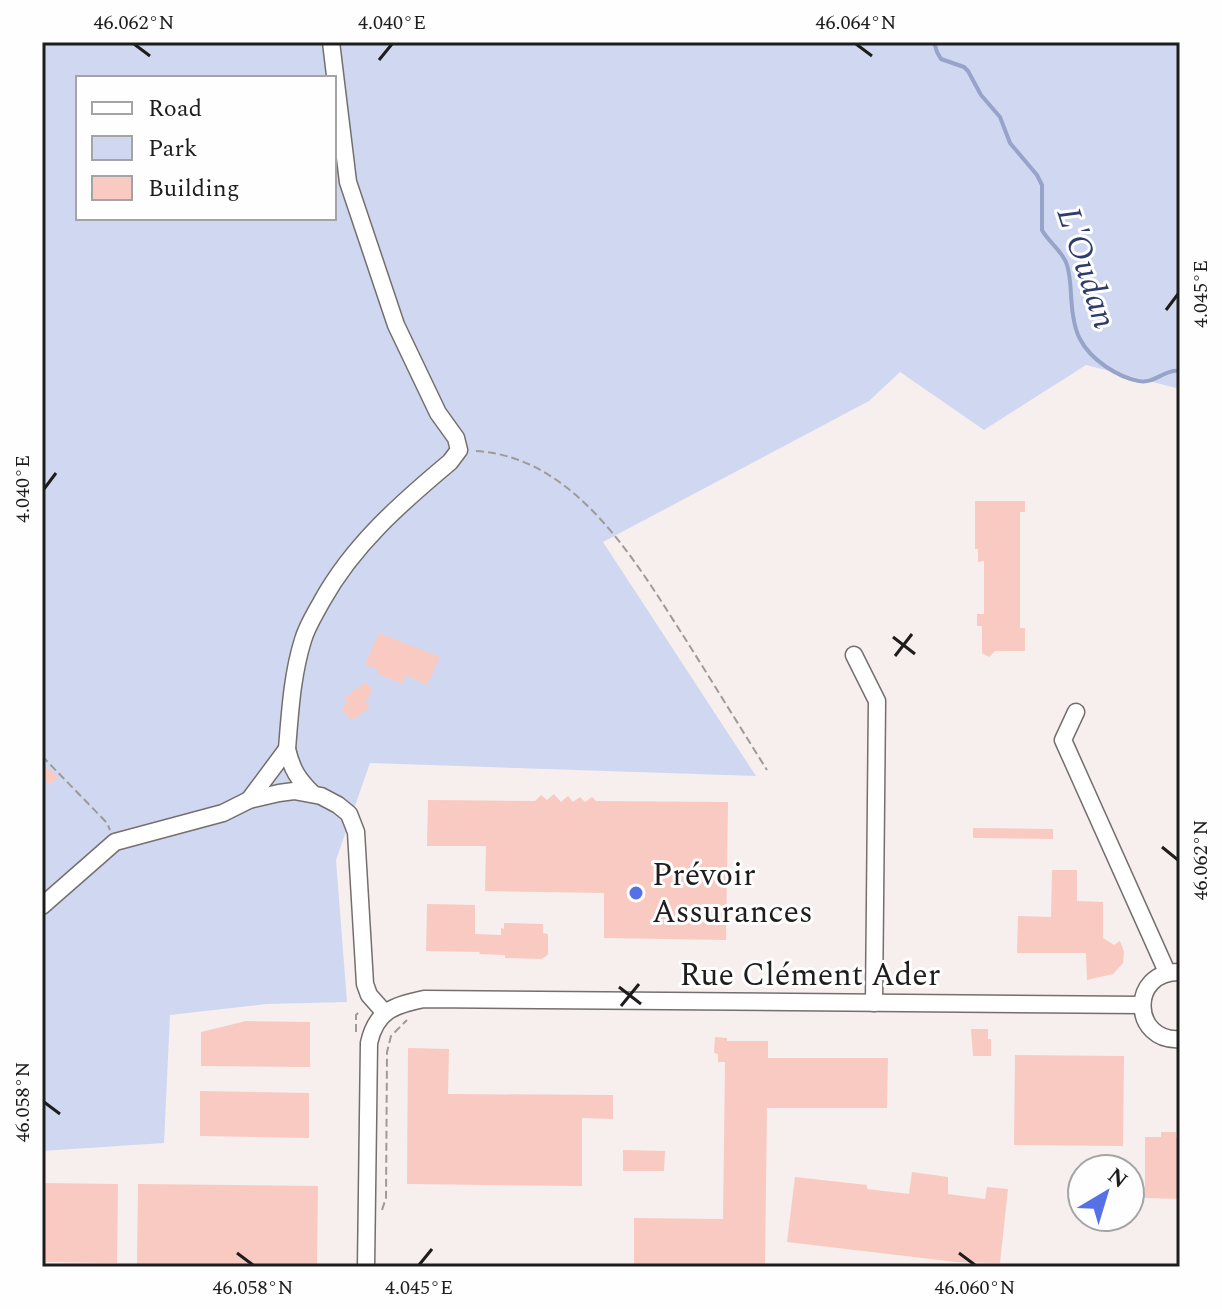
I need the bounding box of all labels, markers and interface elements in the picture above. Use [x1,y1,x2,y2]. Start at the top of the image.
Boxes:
text: 46.062°N [94,8,174,38]
text: 4.040°E [358,8,426,38]
text: 46.064°N [816,8,896,38]
legend [76,76,336,220]
text: Road [148,91,202,127]
text: Park [148,131,198,167]
text: Building [148,171,240,207]
water label: L'Oudan [1042,200,1130,336]
text: 4.045°E [1186,260,1216,328]
text: 4.040°E [8,455,38,523]
text: 46.062°N [1186,820,1216,900]
place label: Prévoir Assurances [652,851,813,937]
marker: Prévoir Assurances [627,884,645,902]
street label: Rue Clément Ader [679,951,941,1000]
text: 46.058°N [8,1062,38,1142]
north arrow [1066,1153,1146,1233]
text: N [1100,1160,1135,1197]
text: 46.058°N [213,1273,293,1303]
text: 4.045°E [385,1273,453,1303]
text: 46.060°N [935,1273,1015,1303]

